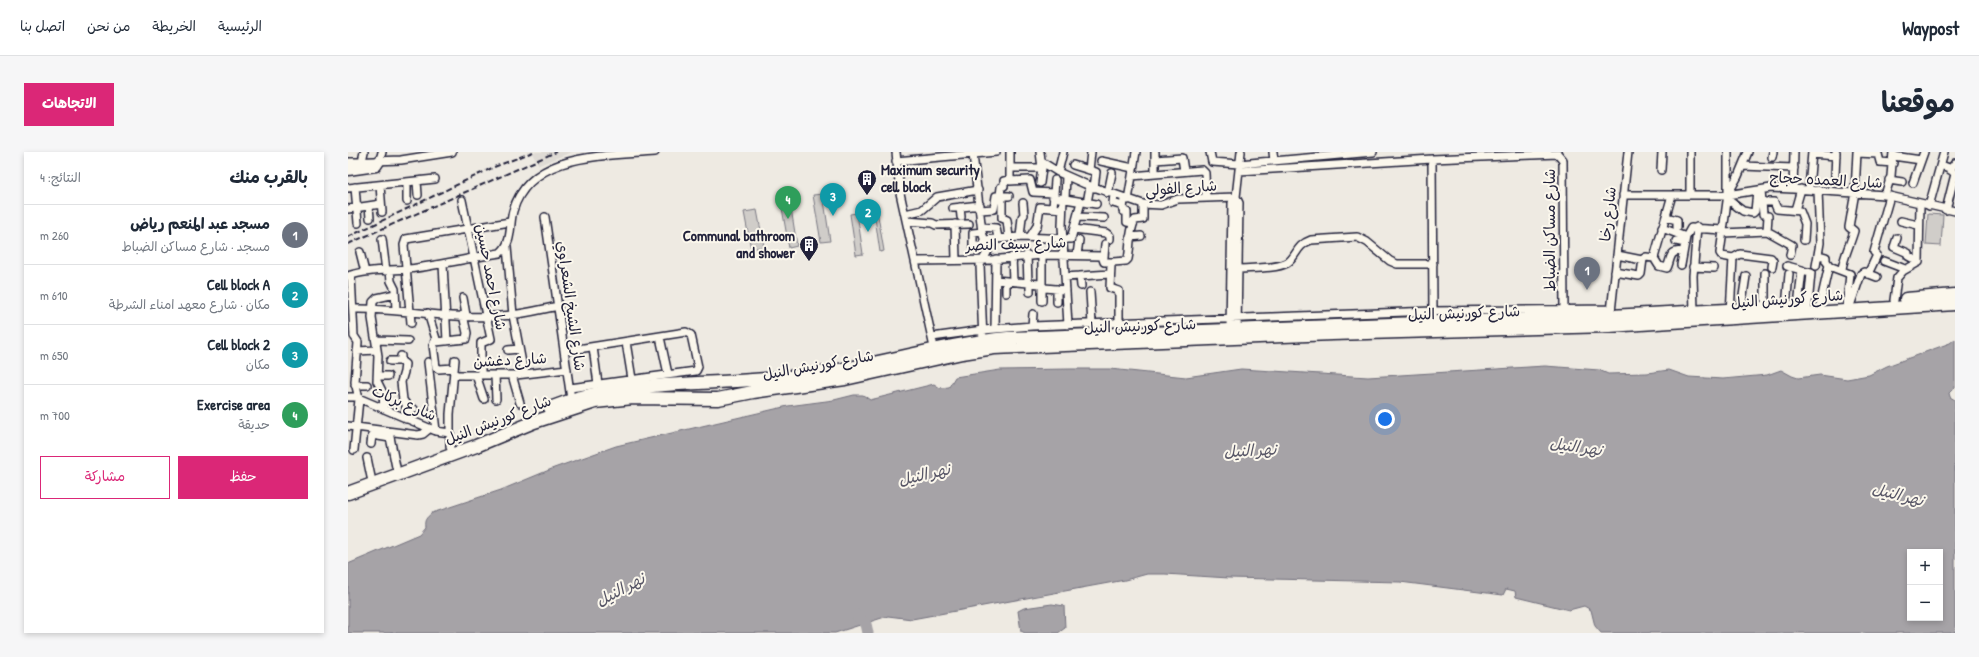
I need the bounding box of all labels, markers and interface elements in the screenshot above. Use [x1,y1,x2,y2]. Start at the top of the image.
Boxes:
text: Waypost [1902,15,1959,41]
text: اتصل بنا [20,16,65,35]
text: من نحن [87,16,130,35]
text: الخريطة [152,16,196,35]
text: الرئيسية [218,16,262,35]
button: الاتجاهات [24,83,114,126]
text: موقعنا [1881,83,1955,121]
place label: Maximum security cell block [881,159,981,197]
text: بالقرب منك [230,165,308,188]
street label: شارع العمده حجاج [1769,166,1883,193]
text: النتائج: 4 [40,168,81,186]
building icon: Maximum security cell block [856,168,878,196]
street label: شارع مساكن الضباط [1539,169,1560,291]
street label: شارع الفولي [1144,175,1218,203]
pin: 3 [820,183,846,216]
street label: شارع رخا [1594,185,1621,242]
pin: 4 [775,186,801,219]
pin: 2 [855,199,881,232]
text: مسجد عبد المنعم رياض [130,213,270,234]
street label: شارع احمد حسين [471,222,512,332]
place label: Communal bathroom and shower [683,225,795,263]
text: 260 m [40,226,69,244]
text: 1 [293,226,297,244]
street label: شارع سيف النصر [963,231,1067,256]
building icon: Communal bathroom and shower [798,234,820,262]
text: مسجد · شارع مساكن الضباط [122,237,270,255]
street label: شارع الشيخ الشعراوي [551,240,591,372]
pin: 1 [1574,257,1600,290]
text: Cell block A [207,274,270,295]
street label: شارع كورنيش النيل [1730,284,1844,313]
text: 610 m [40,286,68,304]
text: 2 [292,286,298,304]
text: مكان · شارع معهد امناء الشرطة [109,295,270,313]
street label: شارع كورنيش النيل [1407,300,1521,325]
street label: شارع كورنيش النيل [1083,313,1197,338]
text: Cell block 2 [207,334,270,355]
street label: شارع كورنيش النيل [761,344,875,385]
text: 650 m [40,346,68,364]
text: 3 [292,346,298,364]
street label: شارع دغشن [473,347,547,372]
text: مكان [246,355,270,373]
street label: شارع بركات [369,380,440,426]
street label: شارع كورنيش النيل [441,390,554,450]
text: Exercise area [197,394,270,415]
text: 700 m [40,406,70,424]
text: 4 [293,406,297,424]
your location [1375,409,1395,429]
text: حديقة [238,415,270,433]
water label: نهر النيل [1548,431,1606,461]
water label: نهر النيل [1223,438,1279,462]
button: مشاركة [40,456,170,499]
button: حفظ [178,456,308,499]
water label: نهر النيل [896,457,954,491]
water label: نهر النيل [1870,477,1928,512]
map controls [1907,549,1943,621]
button: + [1907,549,1943,585]
water label: نهر النيل [592,566,650,611]
button: − [1907,585,1943,621]

